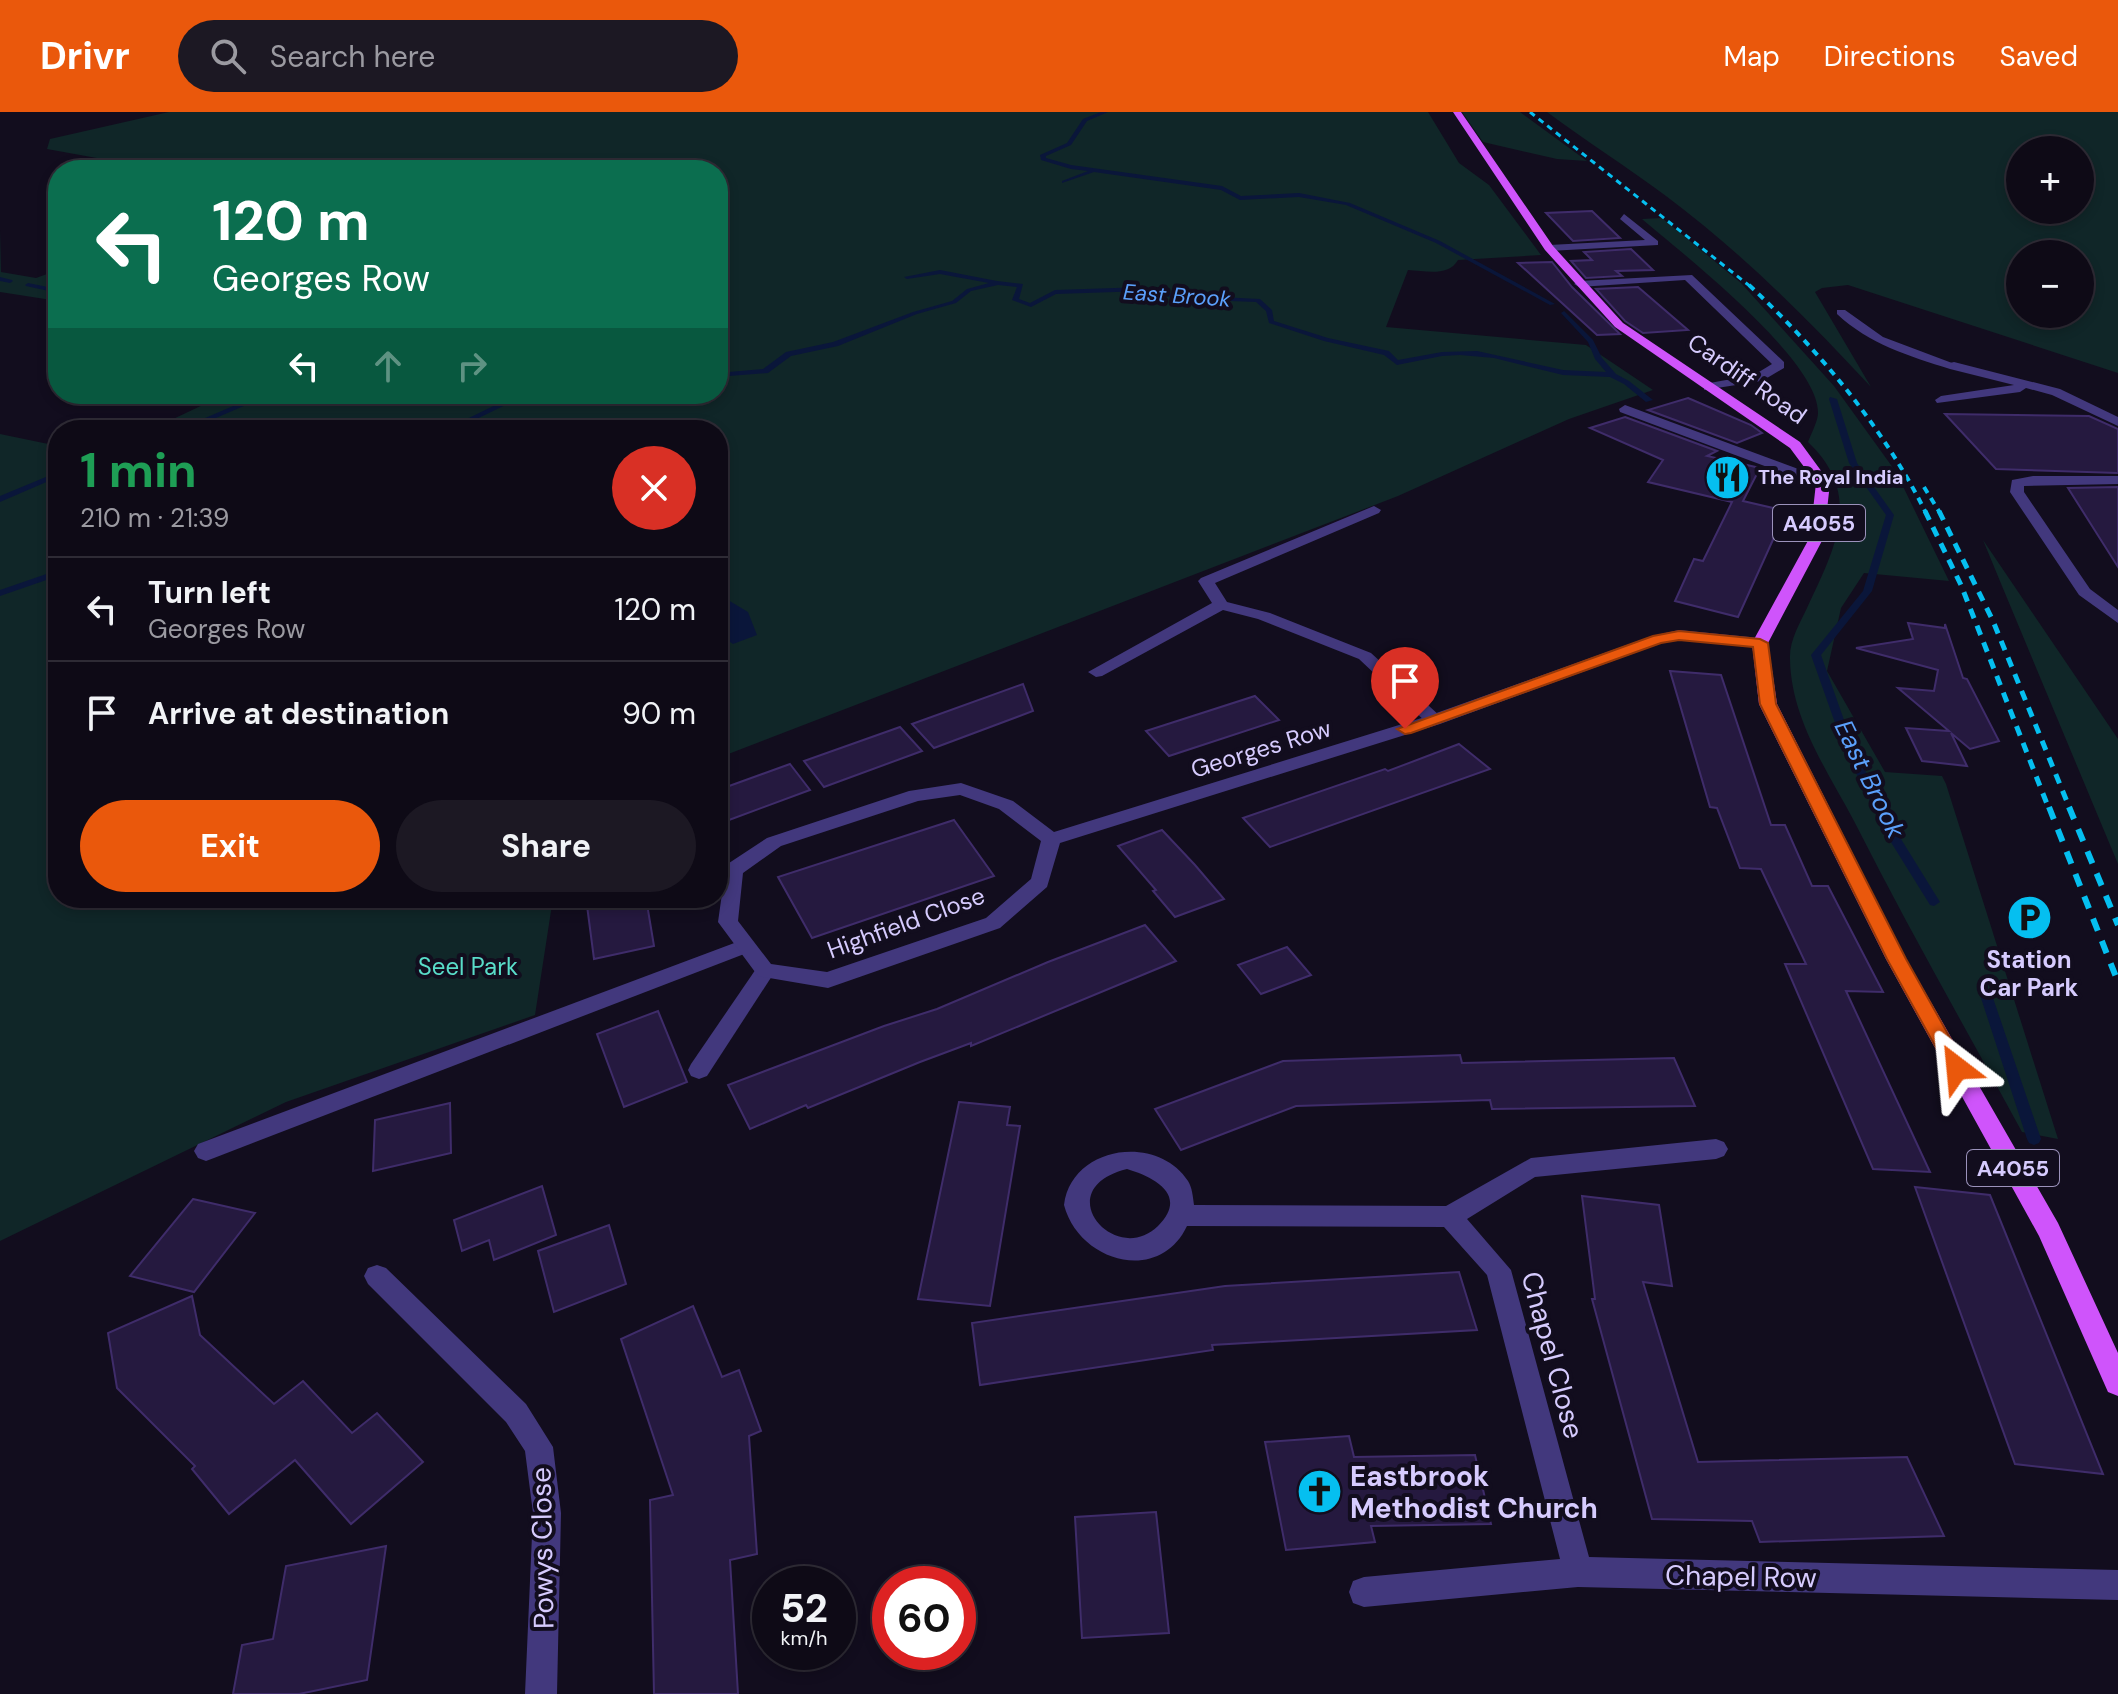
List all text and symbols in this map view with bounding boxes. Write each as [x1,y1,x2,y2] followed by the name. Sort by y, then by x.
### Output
[178,20,738,92] search box
[40,31,130,81] text: Drivr
[206,34,250,78] icon: search
[270,37,435,76] text: Search here
[1723,38,1780,75] text: Map
[1824,38,1956,75] text: Directions
[2000,38,2078,75] text: Saved
[2006,136,2094,328] map controls
[2006,136,2094,224] button: +
[212,184,370,257] text: 120 m
[80,192,184,296] icon: left
[2006,240,2094,328] button: −
[212,255,430,302] text: Georges Row
[1122,277,1233,314] water label: East Brook
[1682,326,1813,431] street label: Cardiff Road
[282,344,326,388] icon: left
[366,344,410,388] icon: ahead
[450,344,494,388] icon: right
[80,439,197,502] text: 1 min
[612,446,696,530] button: close
[1703,453,1751,501] restaurant icon: The Royal India
[1758,464,1903,490] place label: The Royal India
[80,501,229,535] text: 210 m · 21:39
[1773,505,1865,541] road number: A4055
[148,573,271,612] text: Turn left
[80,587,124,631] icon: left
[614,590,696,629] text: 120 m
[148,612,305,646] text: Georges Row
[1371,647,1439,729] pin
[1383,659,1427,703] icon: arrive
[80,691,124,735] icon: arrive
[148,694,449,733] text: Arrive at destination
[622,694,696,733] text: 90 m
[1187,712,1335,785] street label: Georges Row
[1827,714,1914,844] water label: East Brook
[80,800,380,892] button: Exit
[396,800,696,892] button: Share
[823,880,989,965] street label: Highfield Close
[2005,894,2053,942] parking icon: Station Car Park
[1980,944,2079,1003] place label: Station Car Park
[418,951,518,982] park label: Seel Park
[1915,1026,1999,1110] position arrow
[1967,1150,2059,1186] road number: A4055
[1512,1268,1593,1443] street label: Chapel Close
[1350,1458,1598,1527] place label: Eastbrook Methodist Church
[523,1467,562,1629] street label: Powys Close
[1295,1468,1343,1516] church icon: Eastbrook Methodist Church
[1665,1557,1817,1596] street label: Chapel Row
[872,1566,976,1670] speed limit sign: 60
[780,1582,828,1634] text: 52
[780,1625,828,1651] text: km/h

